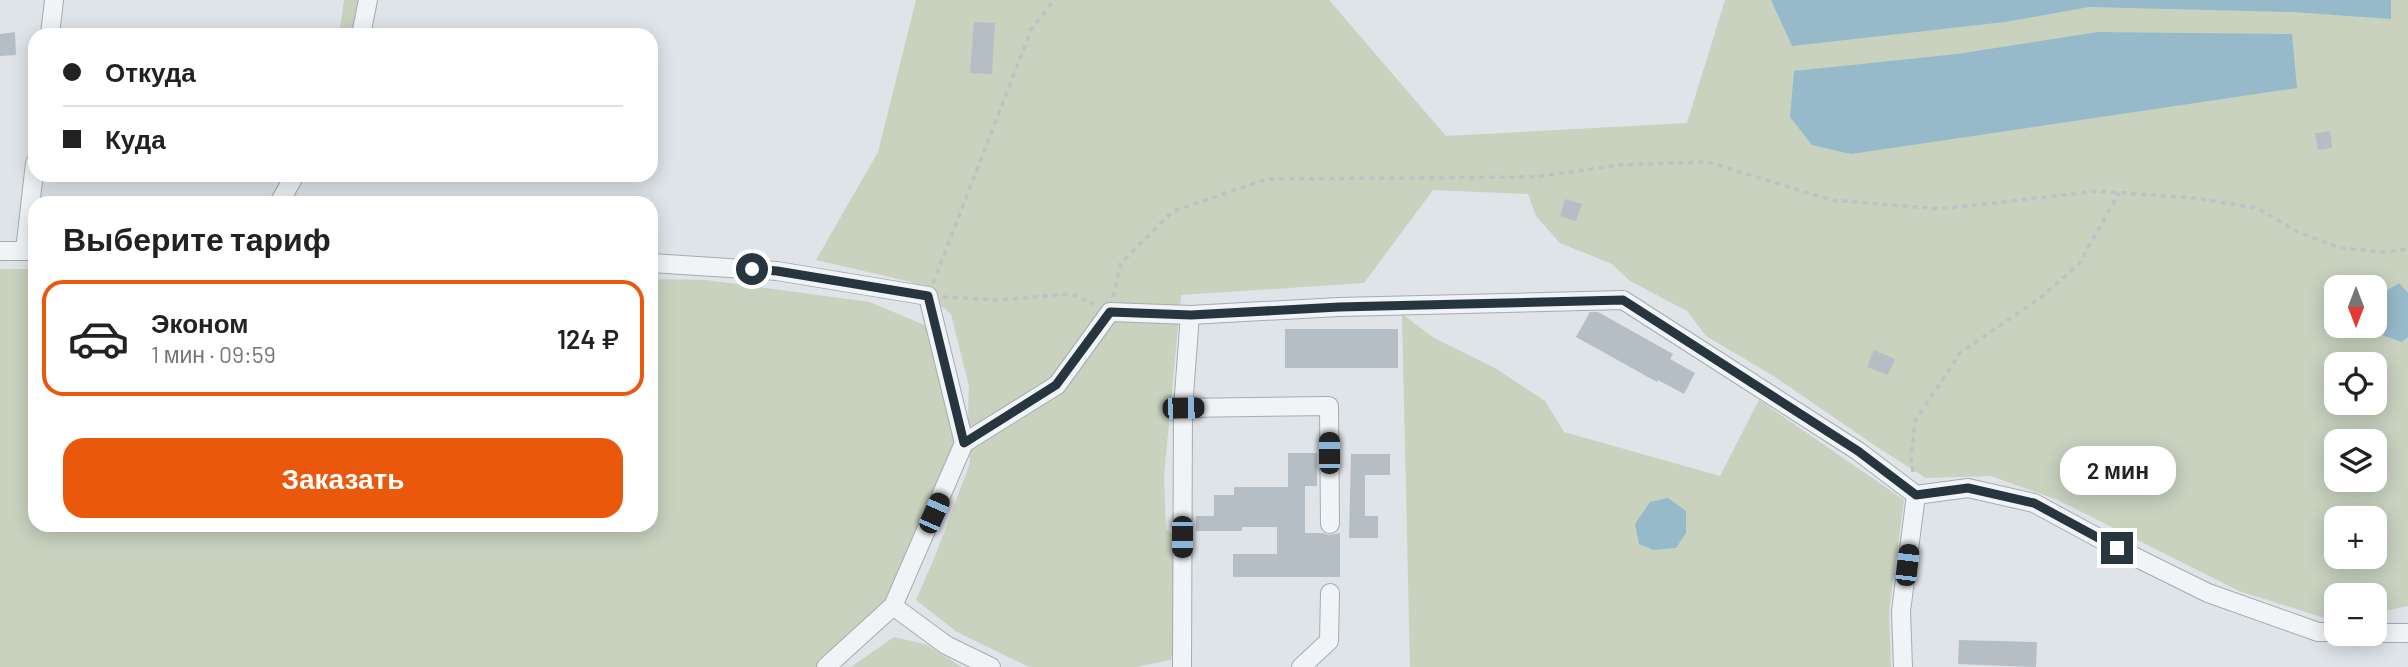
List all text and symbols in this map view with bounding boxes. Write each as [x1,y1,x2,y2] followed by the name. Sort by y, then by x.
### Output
[105,56,196,87] text: Откуда
[105,123,166,154] text: Куда
[63,219,331,257] text: Выберите тариф
[736,253,768,285] route start
[2324,275,2387,338] north arrow
[2324,275,2387,646] map controls
[67,307,130,370] icon: car
[151,307,249,338] text: Эконом
[557,323,619,354] text: 124 ₽
[151,340,276,368] text: 1 мин · 09:59
[2324,352,2387,415] button: locate
[1162,397,1205,419] car
[2324,429,2387,492] button: layers
[1319,432,1340,474] car
[63,438,623,518] button: Заказать
[2059,447,2175,496] callout: 2 мин
[2087,456,2149,484] text: 2 мин
[916,490,953,536] car
[2324,506,2387,569] button: +
[1172,516,1193,558] car
[2101,532,2133,564] route end
[1895,543,1920,587] car
[2324,583,2387,646] button: −

